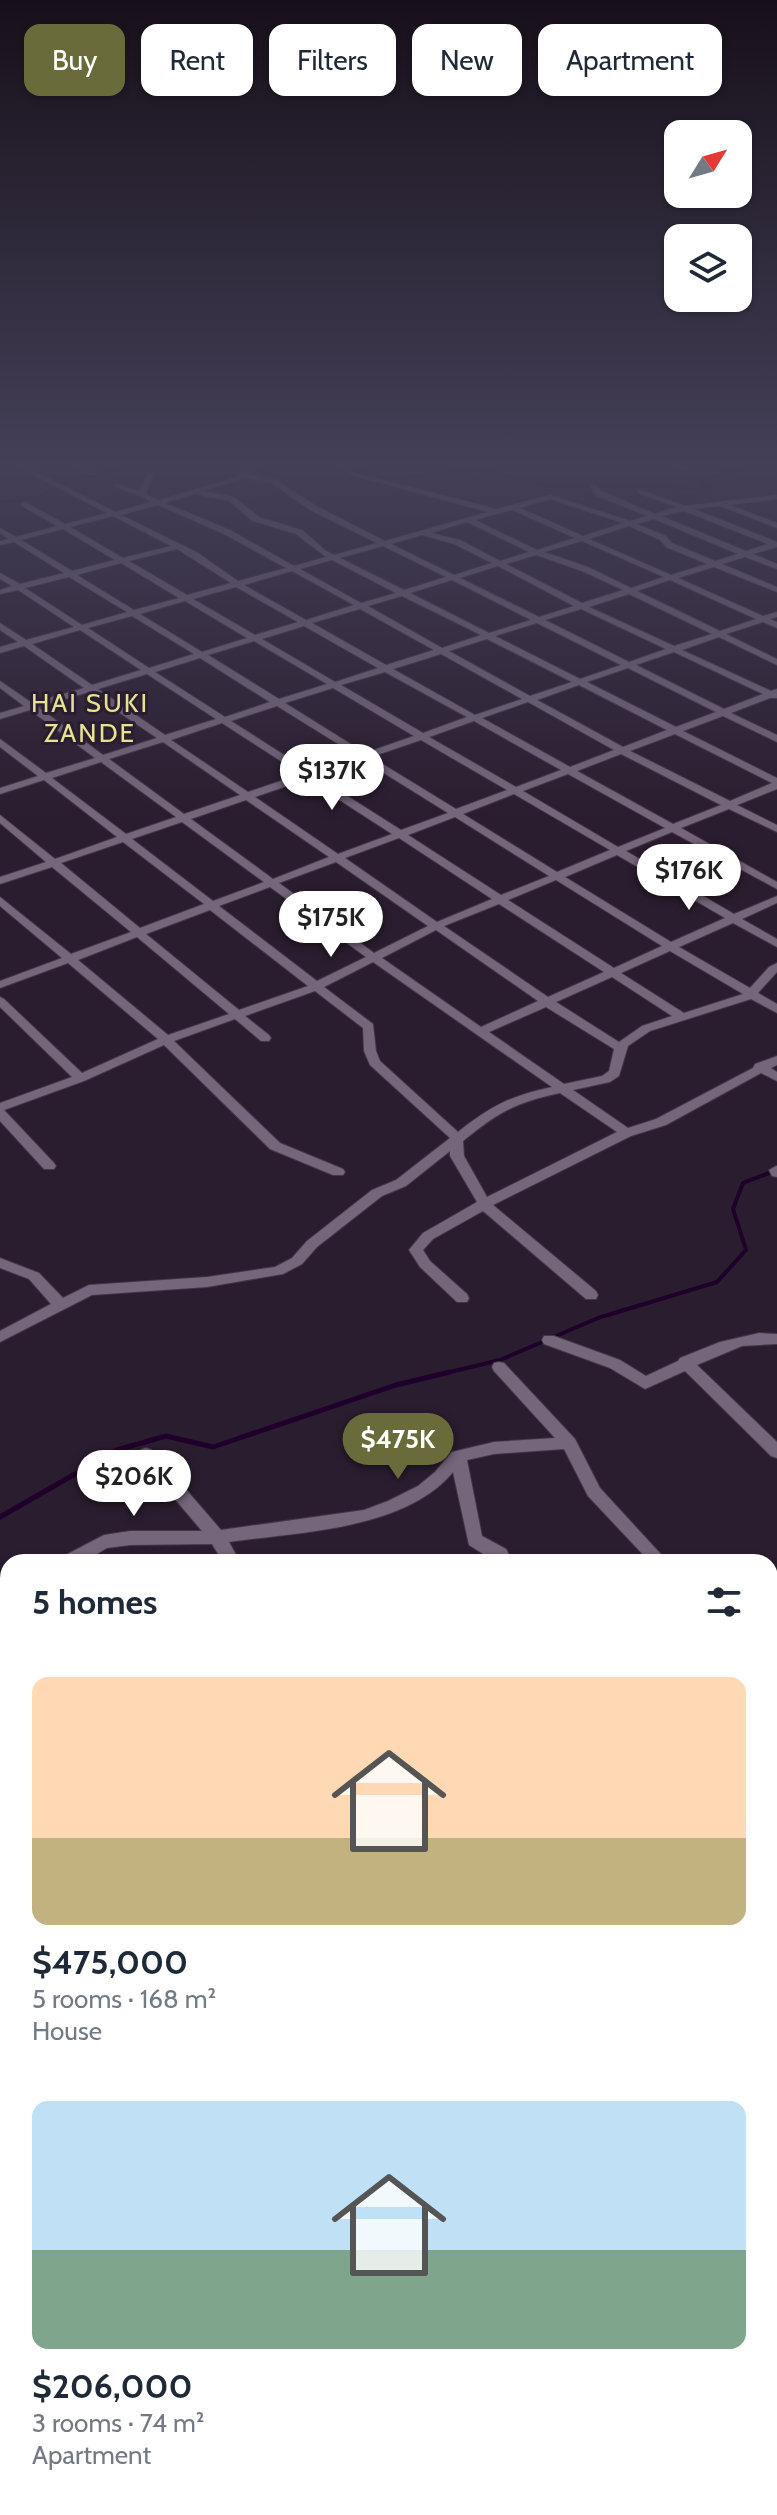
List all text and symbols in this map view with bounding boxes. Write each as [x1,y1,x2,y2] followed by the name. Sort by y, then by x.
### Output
[24,24,125,96] chip: Buy
[141,24,253,96] chip: Rent
[269,24,396,96] chip: Filters
[412,24,522,96] chip: New
[538,24,722,96] chip: Apartment
[664,120,752,208] north arrow
[664,120,752,312] map controls
[664,224,752,312] button: layers
[31,687,149,749] district label: HAI SUKI ZANDE
[276,744,388,812] pin: $137K
[298,754,366,786] text: $137K
[633,844,745,912] pin: $176K
[655,854,723,886] text: $176K
[275,891,387,959] pin: $175K
[297,901,365,933] text: $175K
[342,1413,454,1481] pin: $475K
[361,1423,435,1455] text: $475K
[78,1450,190,1518] pin: $206K
[95,1460,173,1492] text: $206K
[702,1580,746,1624] icon: filters
[32,1581,157,1623] text: 5 homes
[317,1729,461,1873] icon: home
[32,1941,188,1983] text: $475,000
[32,1983,216,2015] text: 5 rooms · 168 m²
[32,2015,102,2047] text: House
[317,2153,461,2297] icon: home
[32,2365,192,2407] text: $206,000
[32,2407,204,2439] text: 3 rooms · 74 m²
[32,2439,151,2471] text: Apartment

